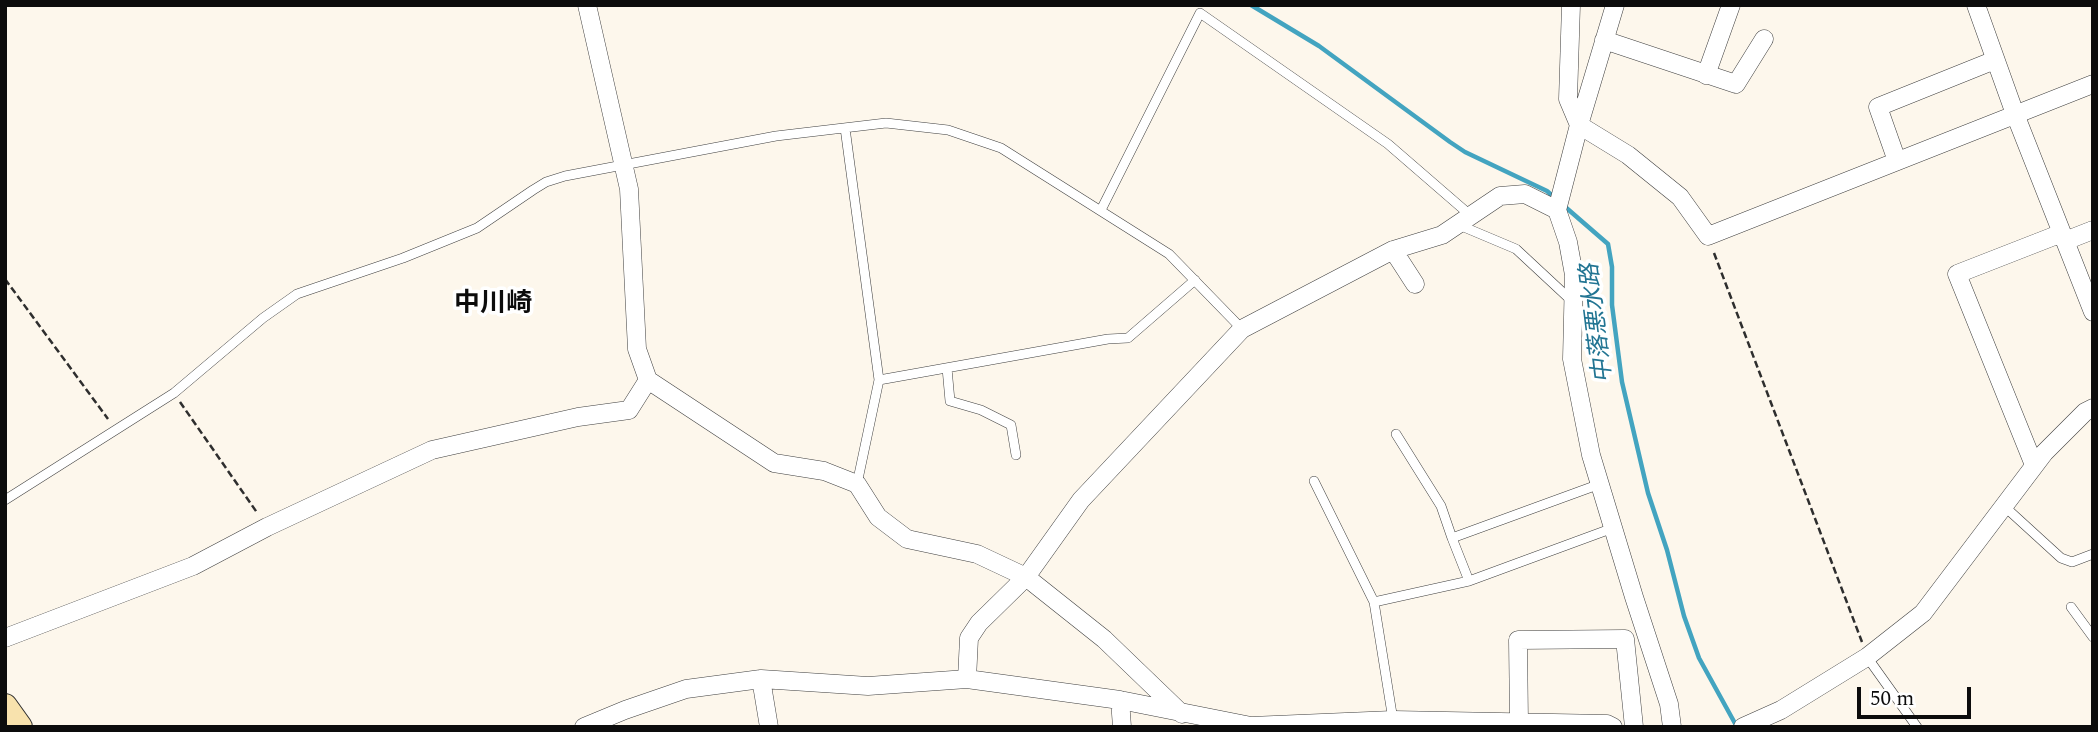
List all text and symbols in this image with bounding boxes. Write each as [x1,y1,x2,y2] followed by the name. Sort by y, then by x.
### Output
[1577,262,1621,384] water label: 中落悪水路
[454,290,532,322] district label: 中川崎
[1860,672,1974,716] scale bar
[1870,683,1914,715] text: 50 m

